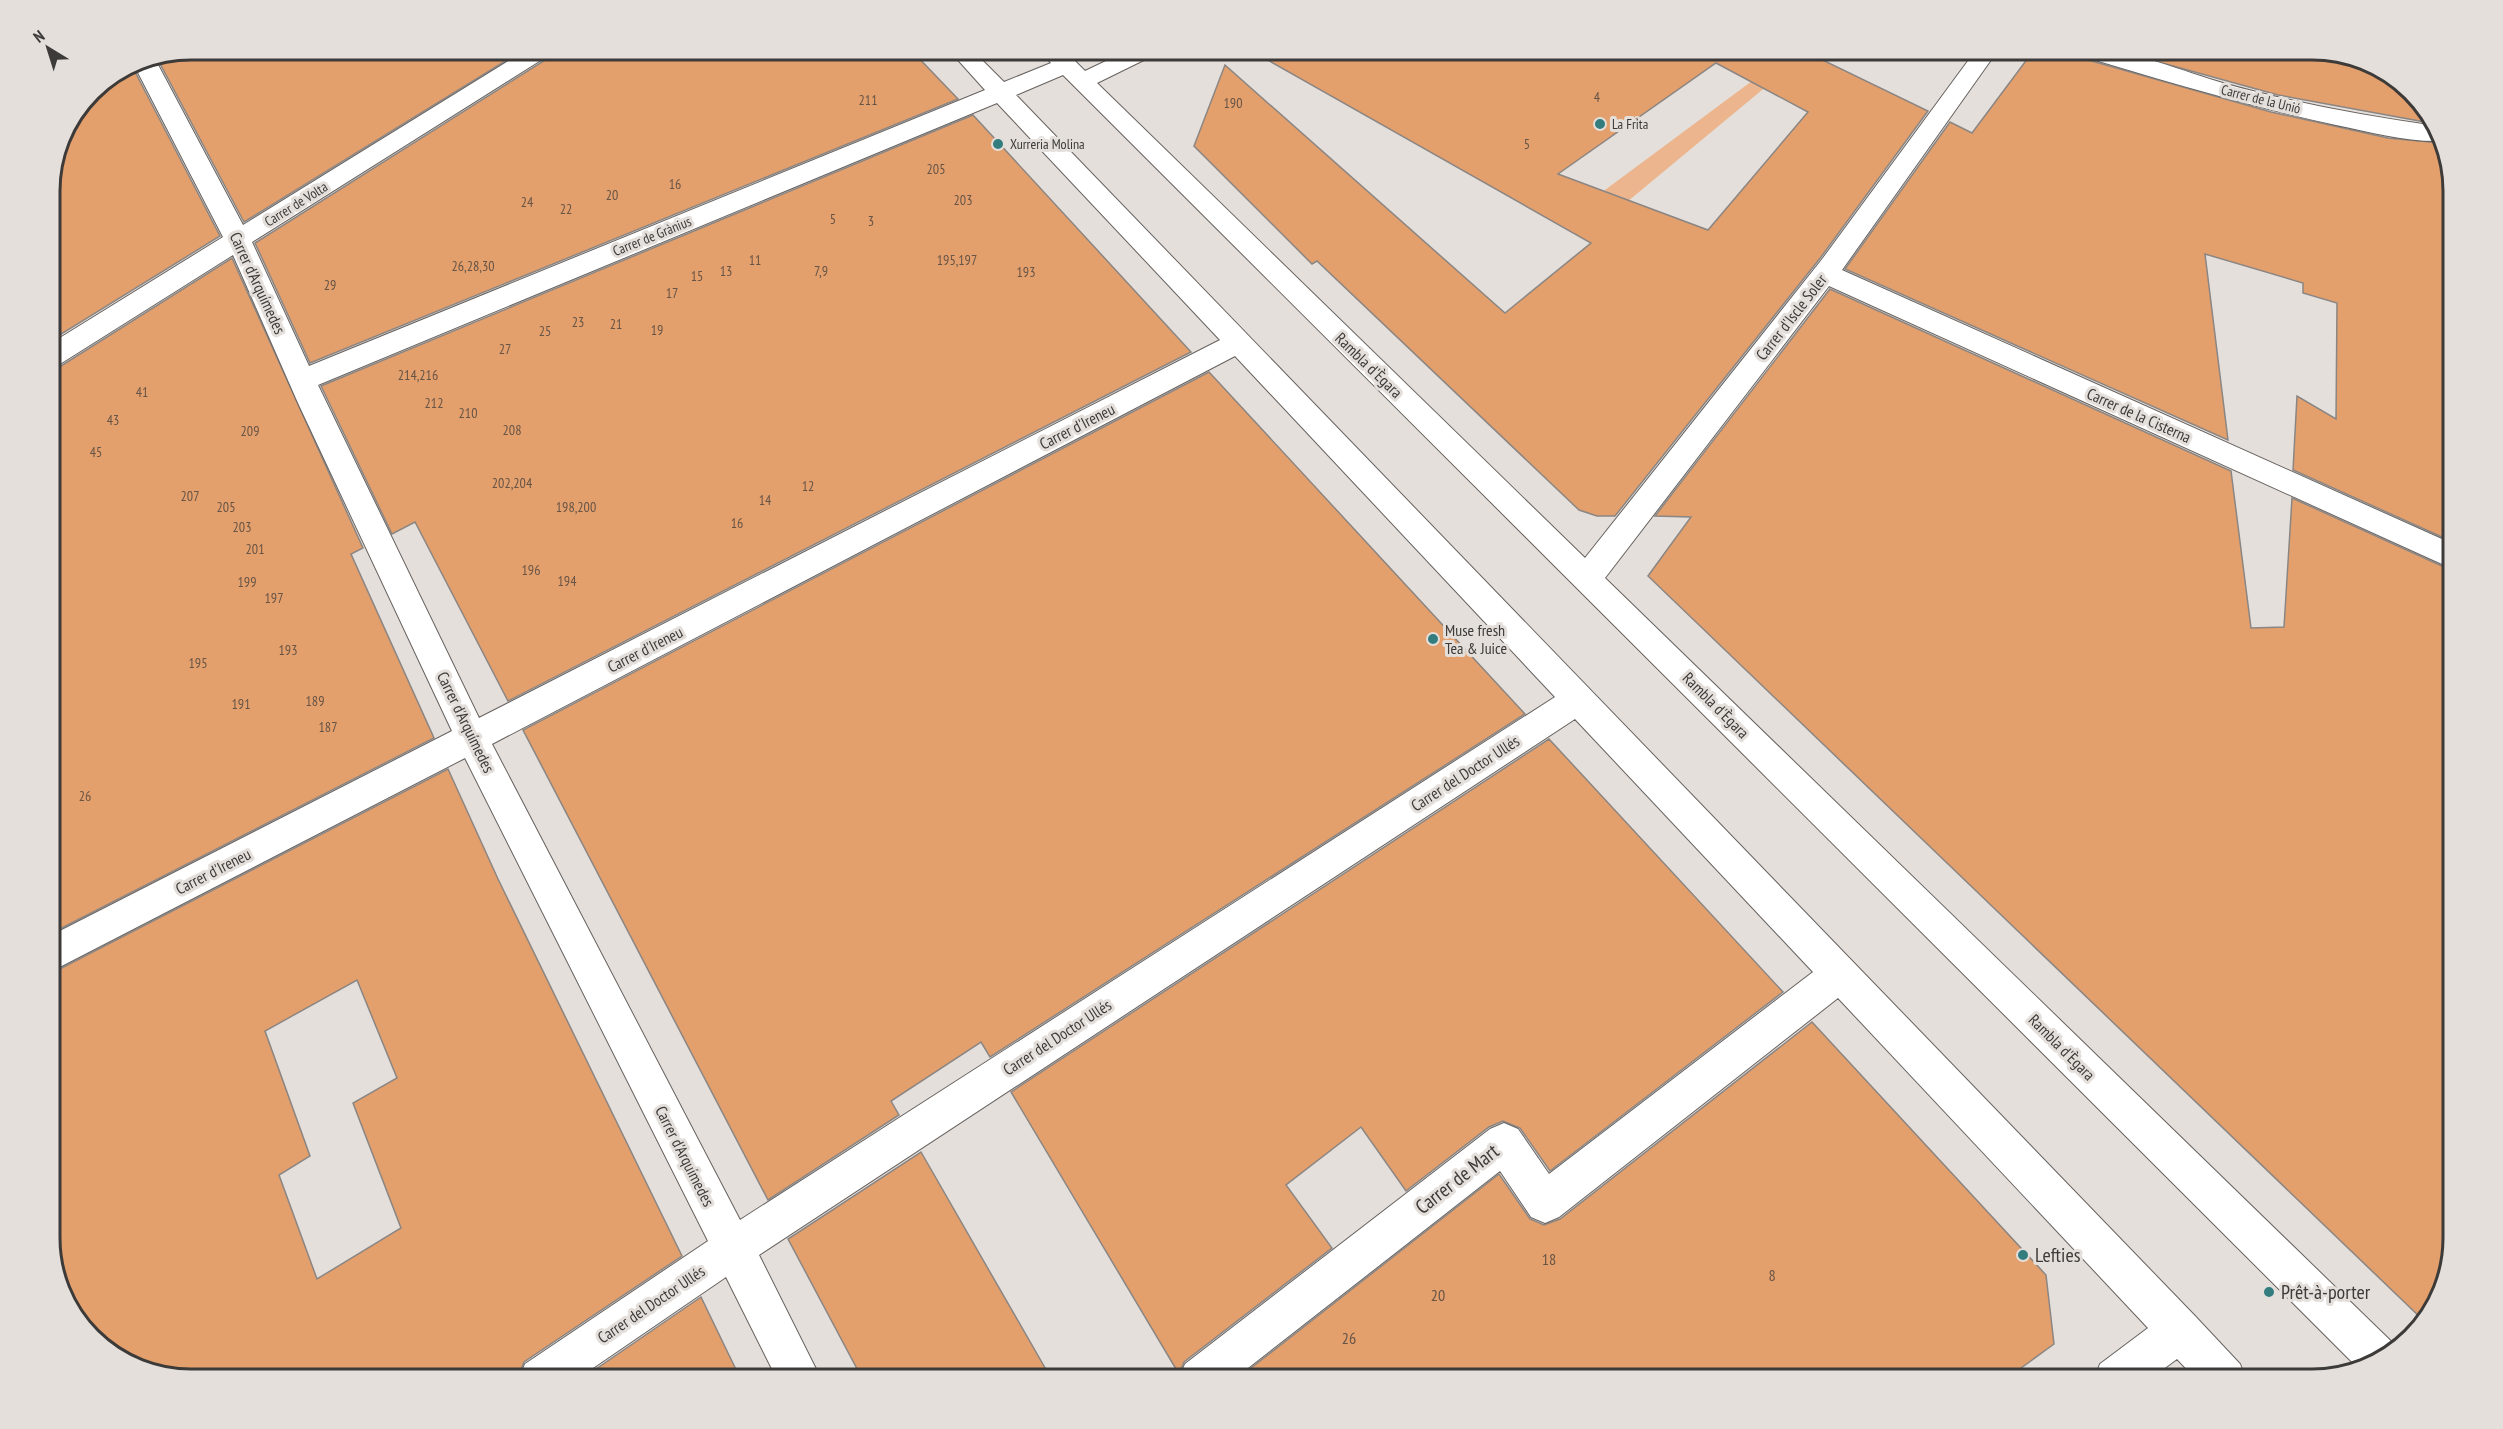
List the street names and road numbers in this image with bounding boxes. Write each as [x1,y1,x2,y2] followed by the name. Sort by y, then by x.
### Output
[2219,80,2303,118] street label: Carrer de la Unió
[261,178,331,230] street label: Carrer de Volta
[610,212,694,260] street label: Carrer de Grànius
[226,229,290,337] street label: Carrer d'Arquímedes
[1751,270,1831,364] street label: Carrer d'Iscle Soler
[1331,328,1407,402] street label: Rambla d'Ègara
[2084,383,2194,447] street label: Carrer de la Cisterna
[1036,398,1118,453] street label: Carrer d'Ireneu
[604,621,686,676] street label: Carrer d'Ireneu
[433,668,499,776] street label: Carrer d'Arquímedes
[1679,668,1753,742] street label: Rambla d'Ègara
[1407,731,1523,815] street label: Carrer del Doctor Ullés
[172,843,254,898] street label: Carrer d'Ireneu
[999,995,1115,1079] street label: Carrer del Doctor Ullés
[2025,1010,2099,1084] street label: Rambla d'Ègara
[651,1102,719,1210] street label: Carrer d'Arquímedes
[1410,1138,1504,1220] street label: Carrer de Mart
[594,1261,708,1347] street label: Carrer del Doctor Ullés

